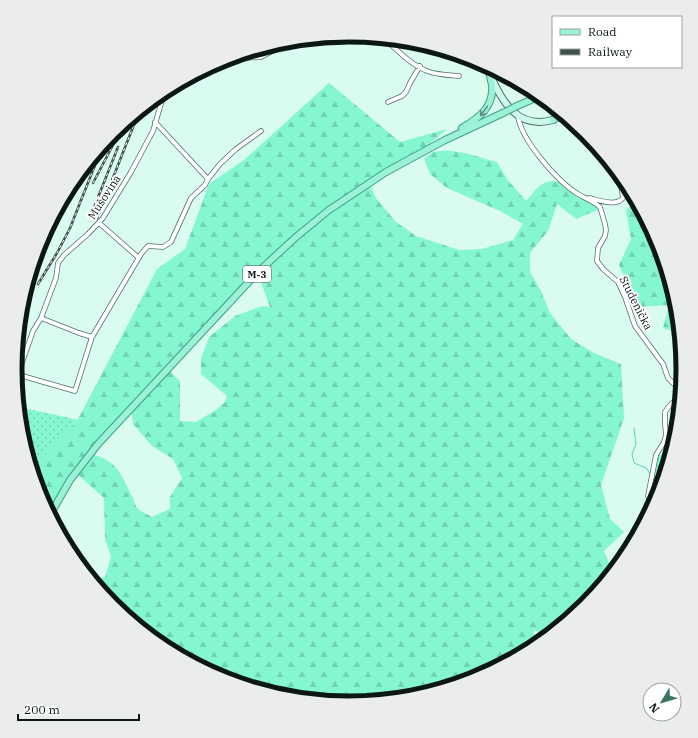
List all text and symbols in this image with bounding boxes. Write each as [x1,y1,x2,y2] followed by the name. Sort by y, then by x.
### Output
[552,16,682,68] legend
[588,24,617,39] text: Road
[588,44,633,59] text: Railway
[480,105,488,116] one-way arrow
[84,172,124,222] street label: Mušovina
[243,266,271,282] road number: M-3
[617,274,655,332] street label: Studenička
[642,682,682,722] north arrow
[18,696,139,722] scale bar
[646,700,662,716] text: N
[24,702,60,717] text: 200 m

